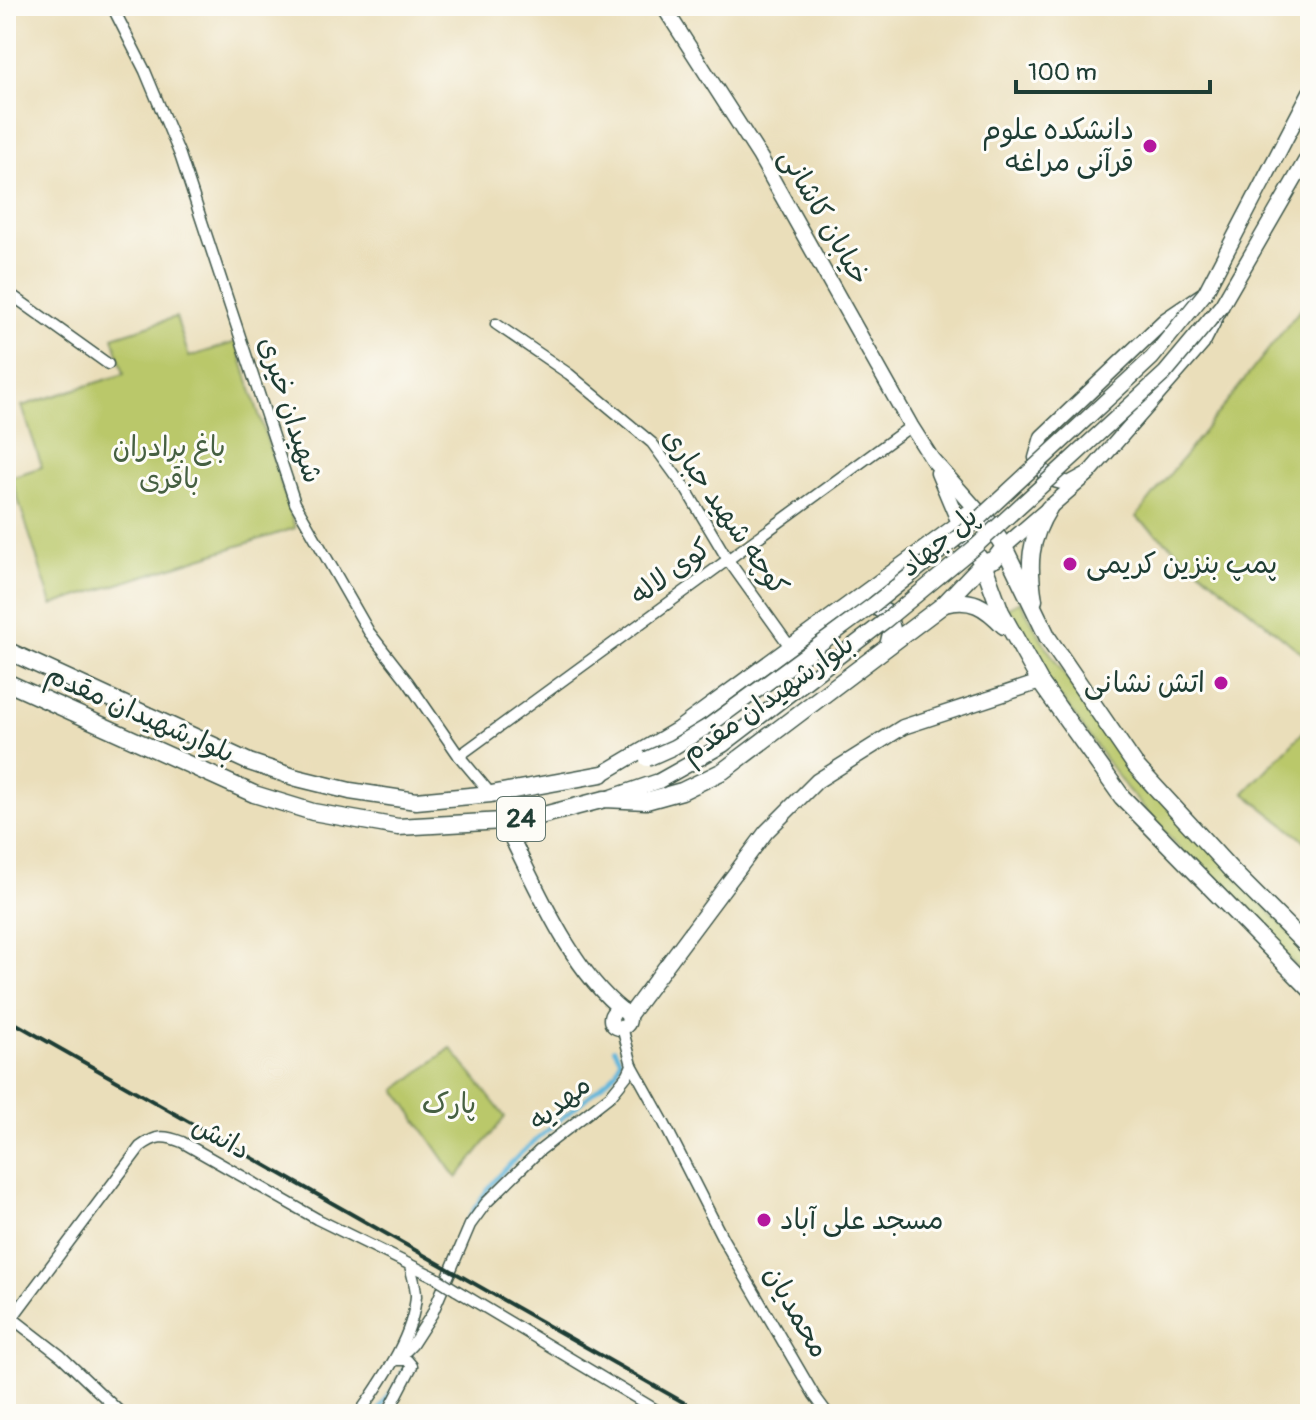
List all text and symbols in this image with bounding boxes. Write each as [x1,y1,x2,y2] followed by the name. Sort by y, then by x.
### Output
[1016,44,1210,94] scale bar
[1028,58,1097,87] text: 100 m
[982,113,1134,180] place label: دانشکده علوم قرآنی مراغه
[1141,137,1159,155] marker: دانشکده علوم قرآنی مراغه
[771,142,877,292] street label: خیابان کاشانی
[250,332,330,488] street label: شهیدان خیری
[654,421,796,603] street label: کوچه شهید جباری
[112,430,226,497] park label: باغ برادران باقری
[893,499,985,585] street label: پل جهاد
[624,531,718,613] street label: کوی لاله
[1086,547,1277,582] place label: پمپ بنزین کریمی
[1061,555,1079,573] marker: پمپ بنزین کریمی
[675,627,863,774] street label: بلوارشهیدان مقدم
[39,657,240,774] street label: بلوارشهیدان مقدم
[1084,666,1205,701] place label: اتش نشانی
[1212,674,1230,692] marker: اتش نشانی
[497,797,545,841] road number: 24
[522,1067,598,1139] street label: مهدیه
[422,1087,476,1122] park label: پارک
[186,1108,256,1168] street label: دانش
[780,1203,944,1238] place label: مسجد علی آباد
[755,1211,773,1229] marker: مسجد علی آباد
[756,1259,836,1365] street label: محمدیان

